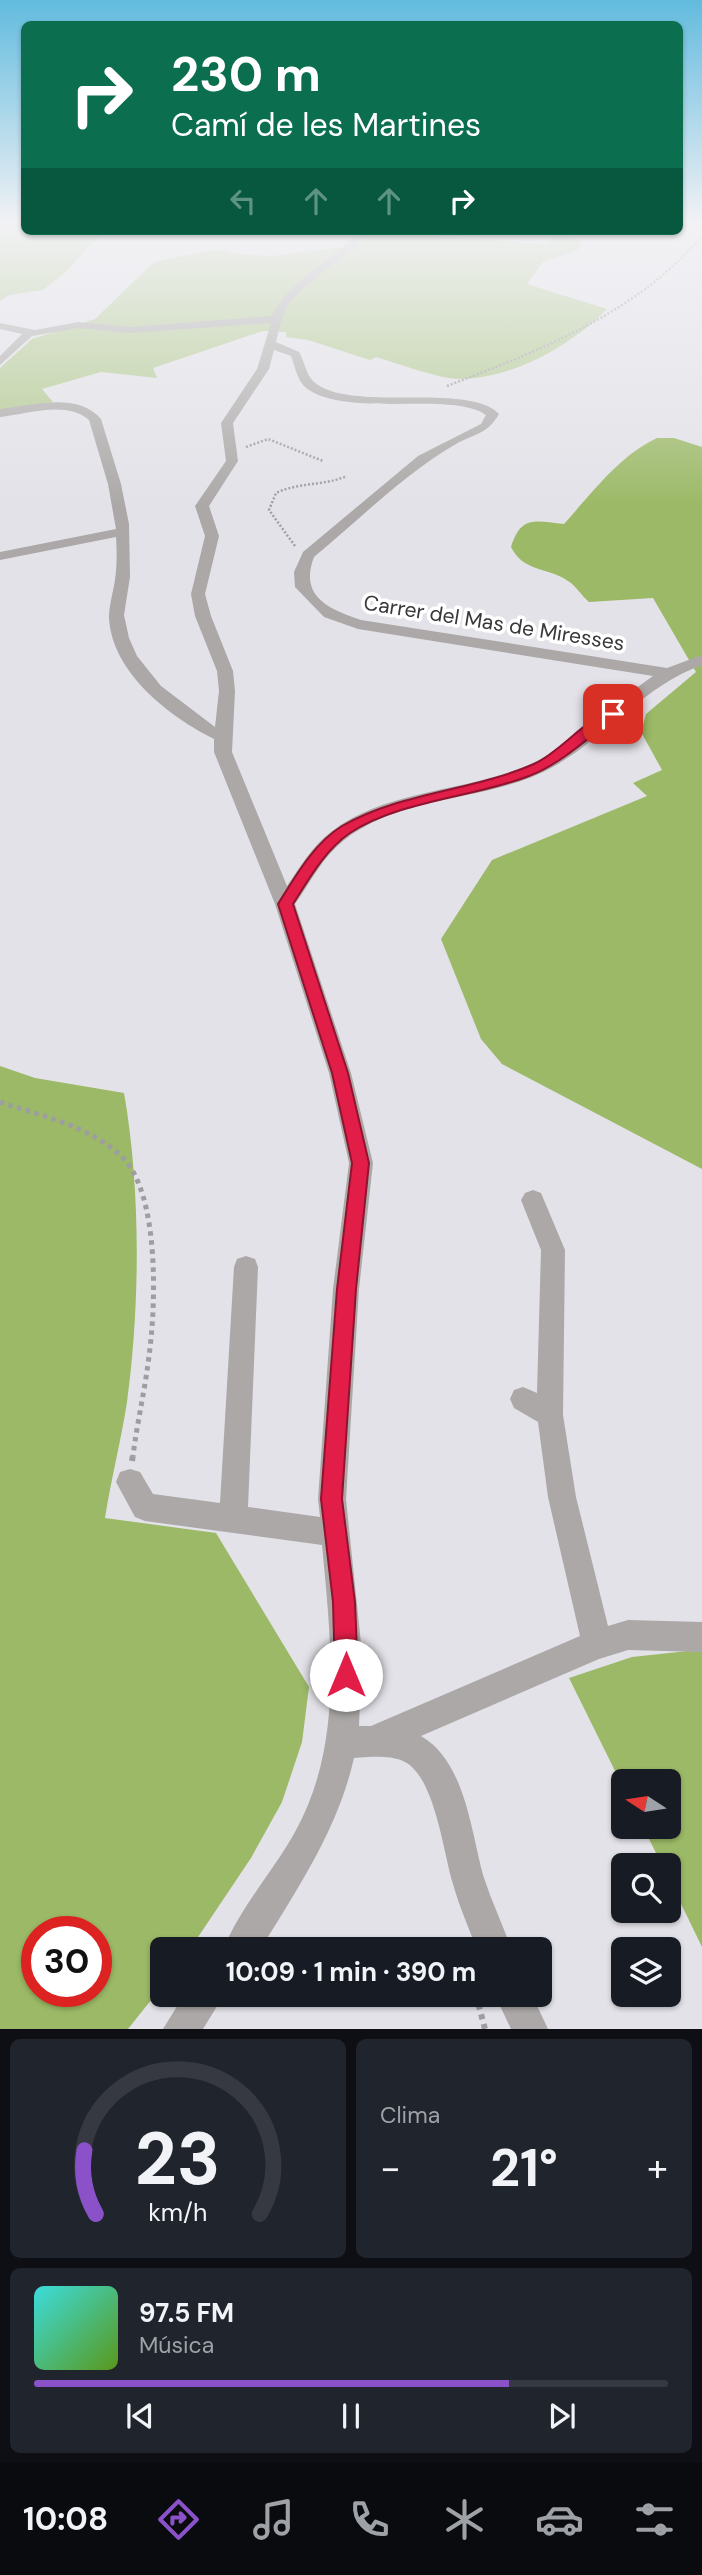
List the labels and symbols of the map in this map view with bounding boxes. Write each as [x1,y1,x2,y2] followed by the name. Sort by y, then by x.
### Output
[362,589,626,657] street label: Carrer del Mas de Miresses
[583,684,643,744] pin
[309,1638,383,1712] position arrow
[611,1769,681,1839] north arrow
[21,1916,112,2007] speed limit sign: 30

